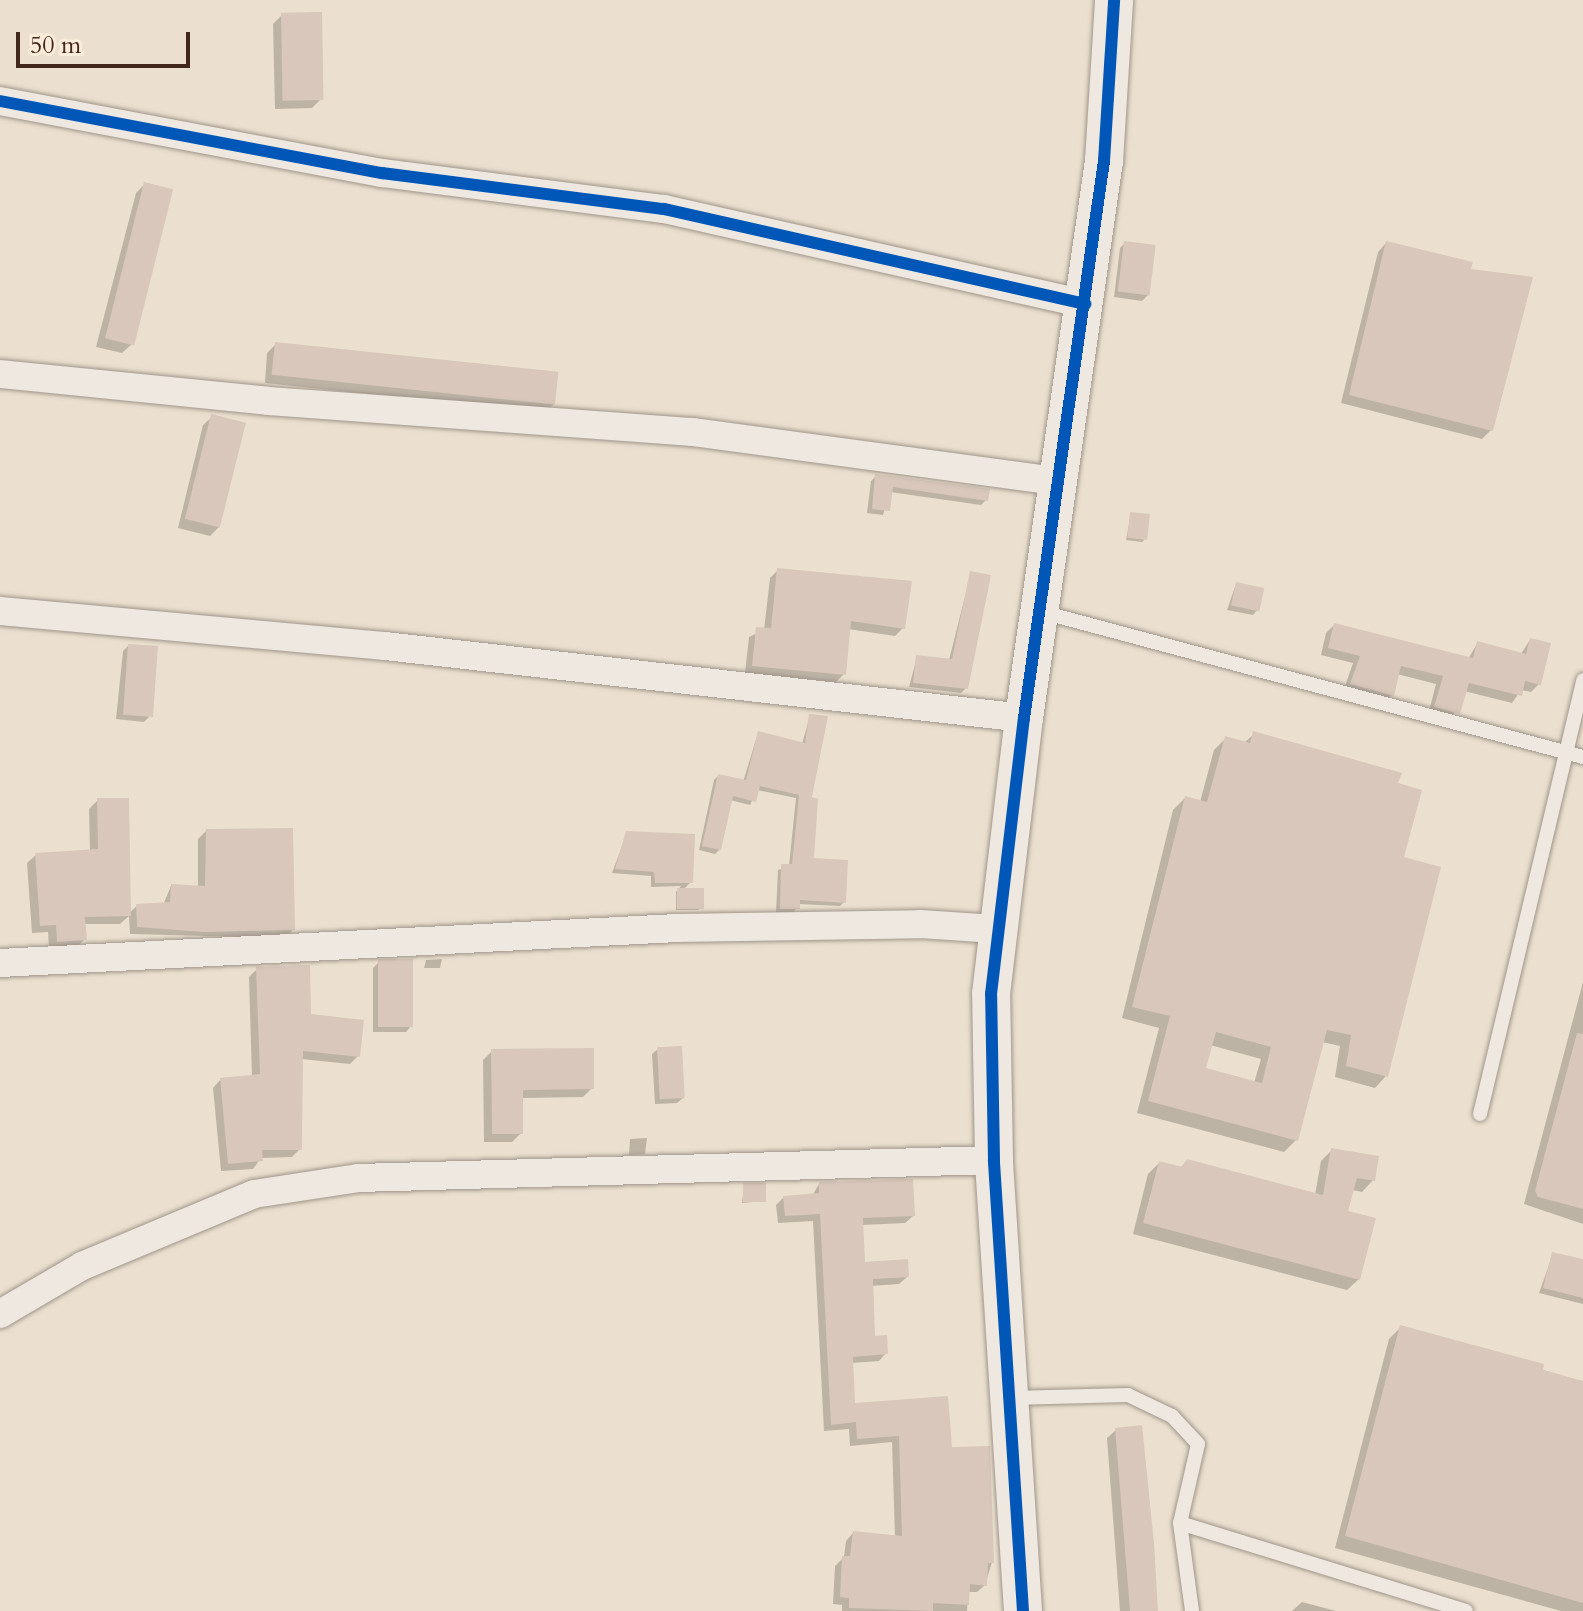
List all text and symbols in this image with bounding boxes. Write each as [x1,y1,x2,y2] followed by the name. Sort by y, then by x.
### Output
[20,16,194,66] scale bar
[30,29,81,62] text: 50 m

